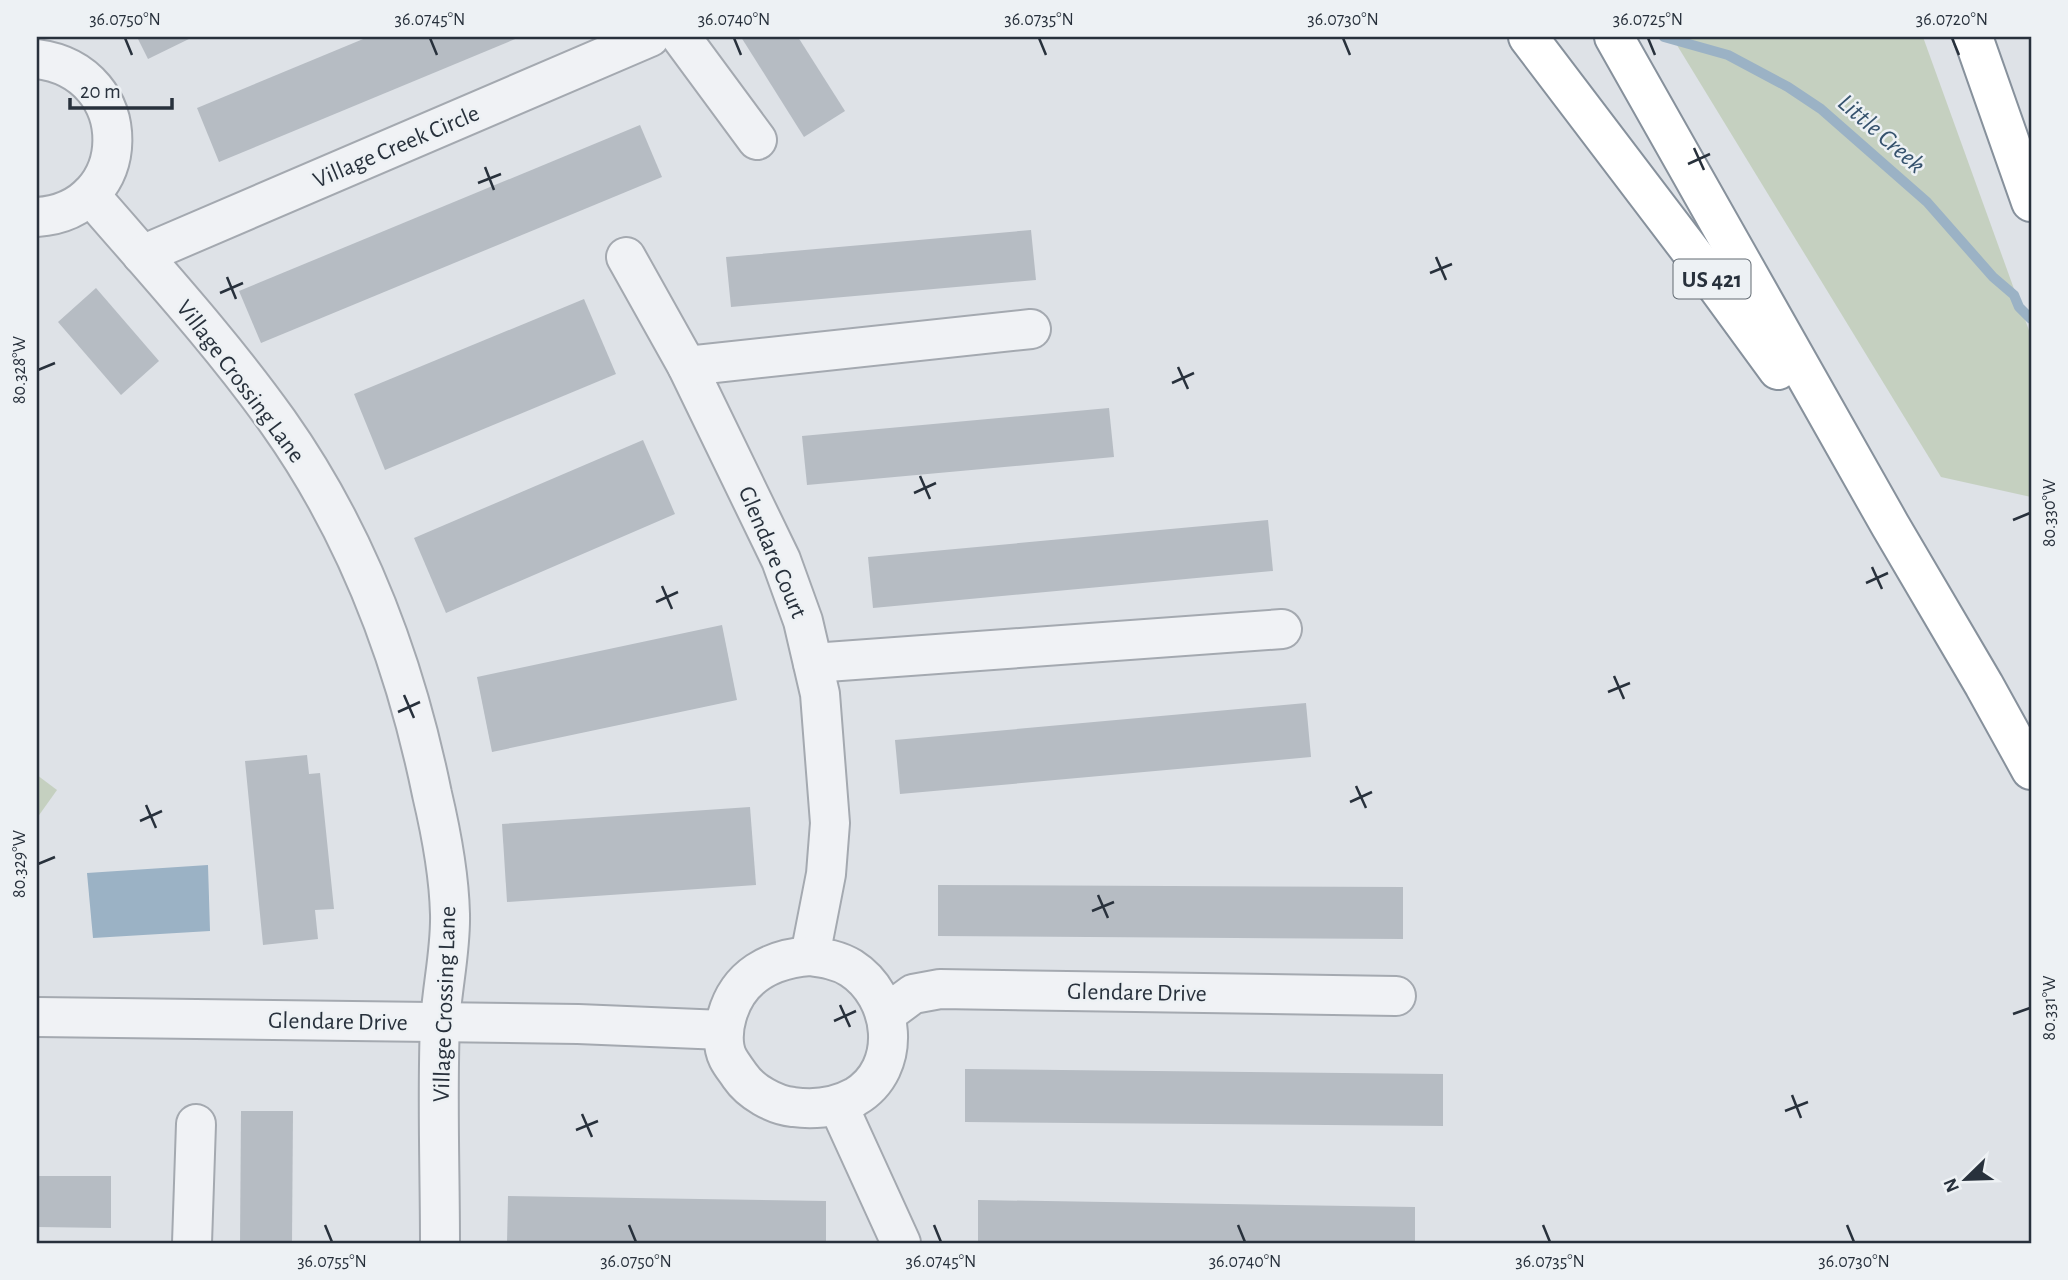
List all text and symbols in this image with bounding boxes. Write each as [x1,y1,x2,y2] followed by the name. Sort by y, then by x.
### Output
[89,11,161,29] text: 36.0750°N
[395,11,465,29] text: 36.0745°N
[698,11,770,29] text: 36.0740°N
[1004,11,1074,29] text: 36.0735°N
[1307,11,1379,29] text: 36.0730°N
[1613,11,1683,29] text: 36.0725°N
[1916,11,1988,29] text: 36.0720°N
[70,66,172,110] scale bar
[80,81,121,102] text: 20 m
[1833,89,1930,178] water label: Little Creek
[310,101,483,193] street label: Village Creek Circle
[1674,260,1750,298] road number: US 421
[172,296,309,467] street label: Village Crossing Lane
[11,336,29,404] text: 80.328°W
[2041,479,2059,547] text: 80.330°W
[734,483,811,622] street label: Glendare Court
[11,830,29,898] text: 80.329°W
[430,905,460,1103] street label: Village Crossing Lane
[2041,976,2059,1040] text: 80.331°W
[1067,980,1207,1006] street label: Glendare Drive
[268,1009,408,1035] street label: Glendare Drive
[1932,1144,2002,1214] north arrow
[1940,1175,1963,1195] text: N
[297,1253,367,1271] text: 36.0755°N
[600,1253,672,1271] text: 36.0750°N
[906,1253,976,1271] text: 36.0745°N
[1209,1253,1281,1271] text: 36.0740°N
[1515,1253,1585,1271] text: 36.0735°N
[1818,1253,1890,1271] text: 36.0730°N

